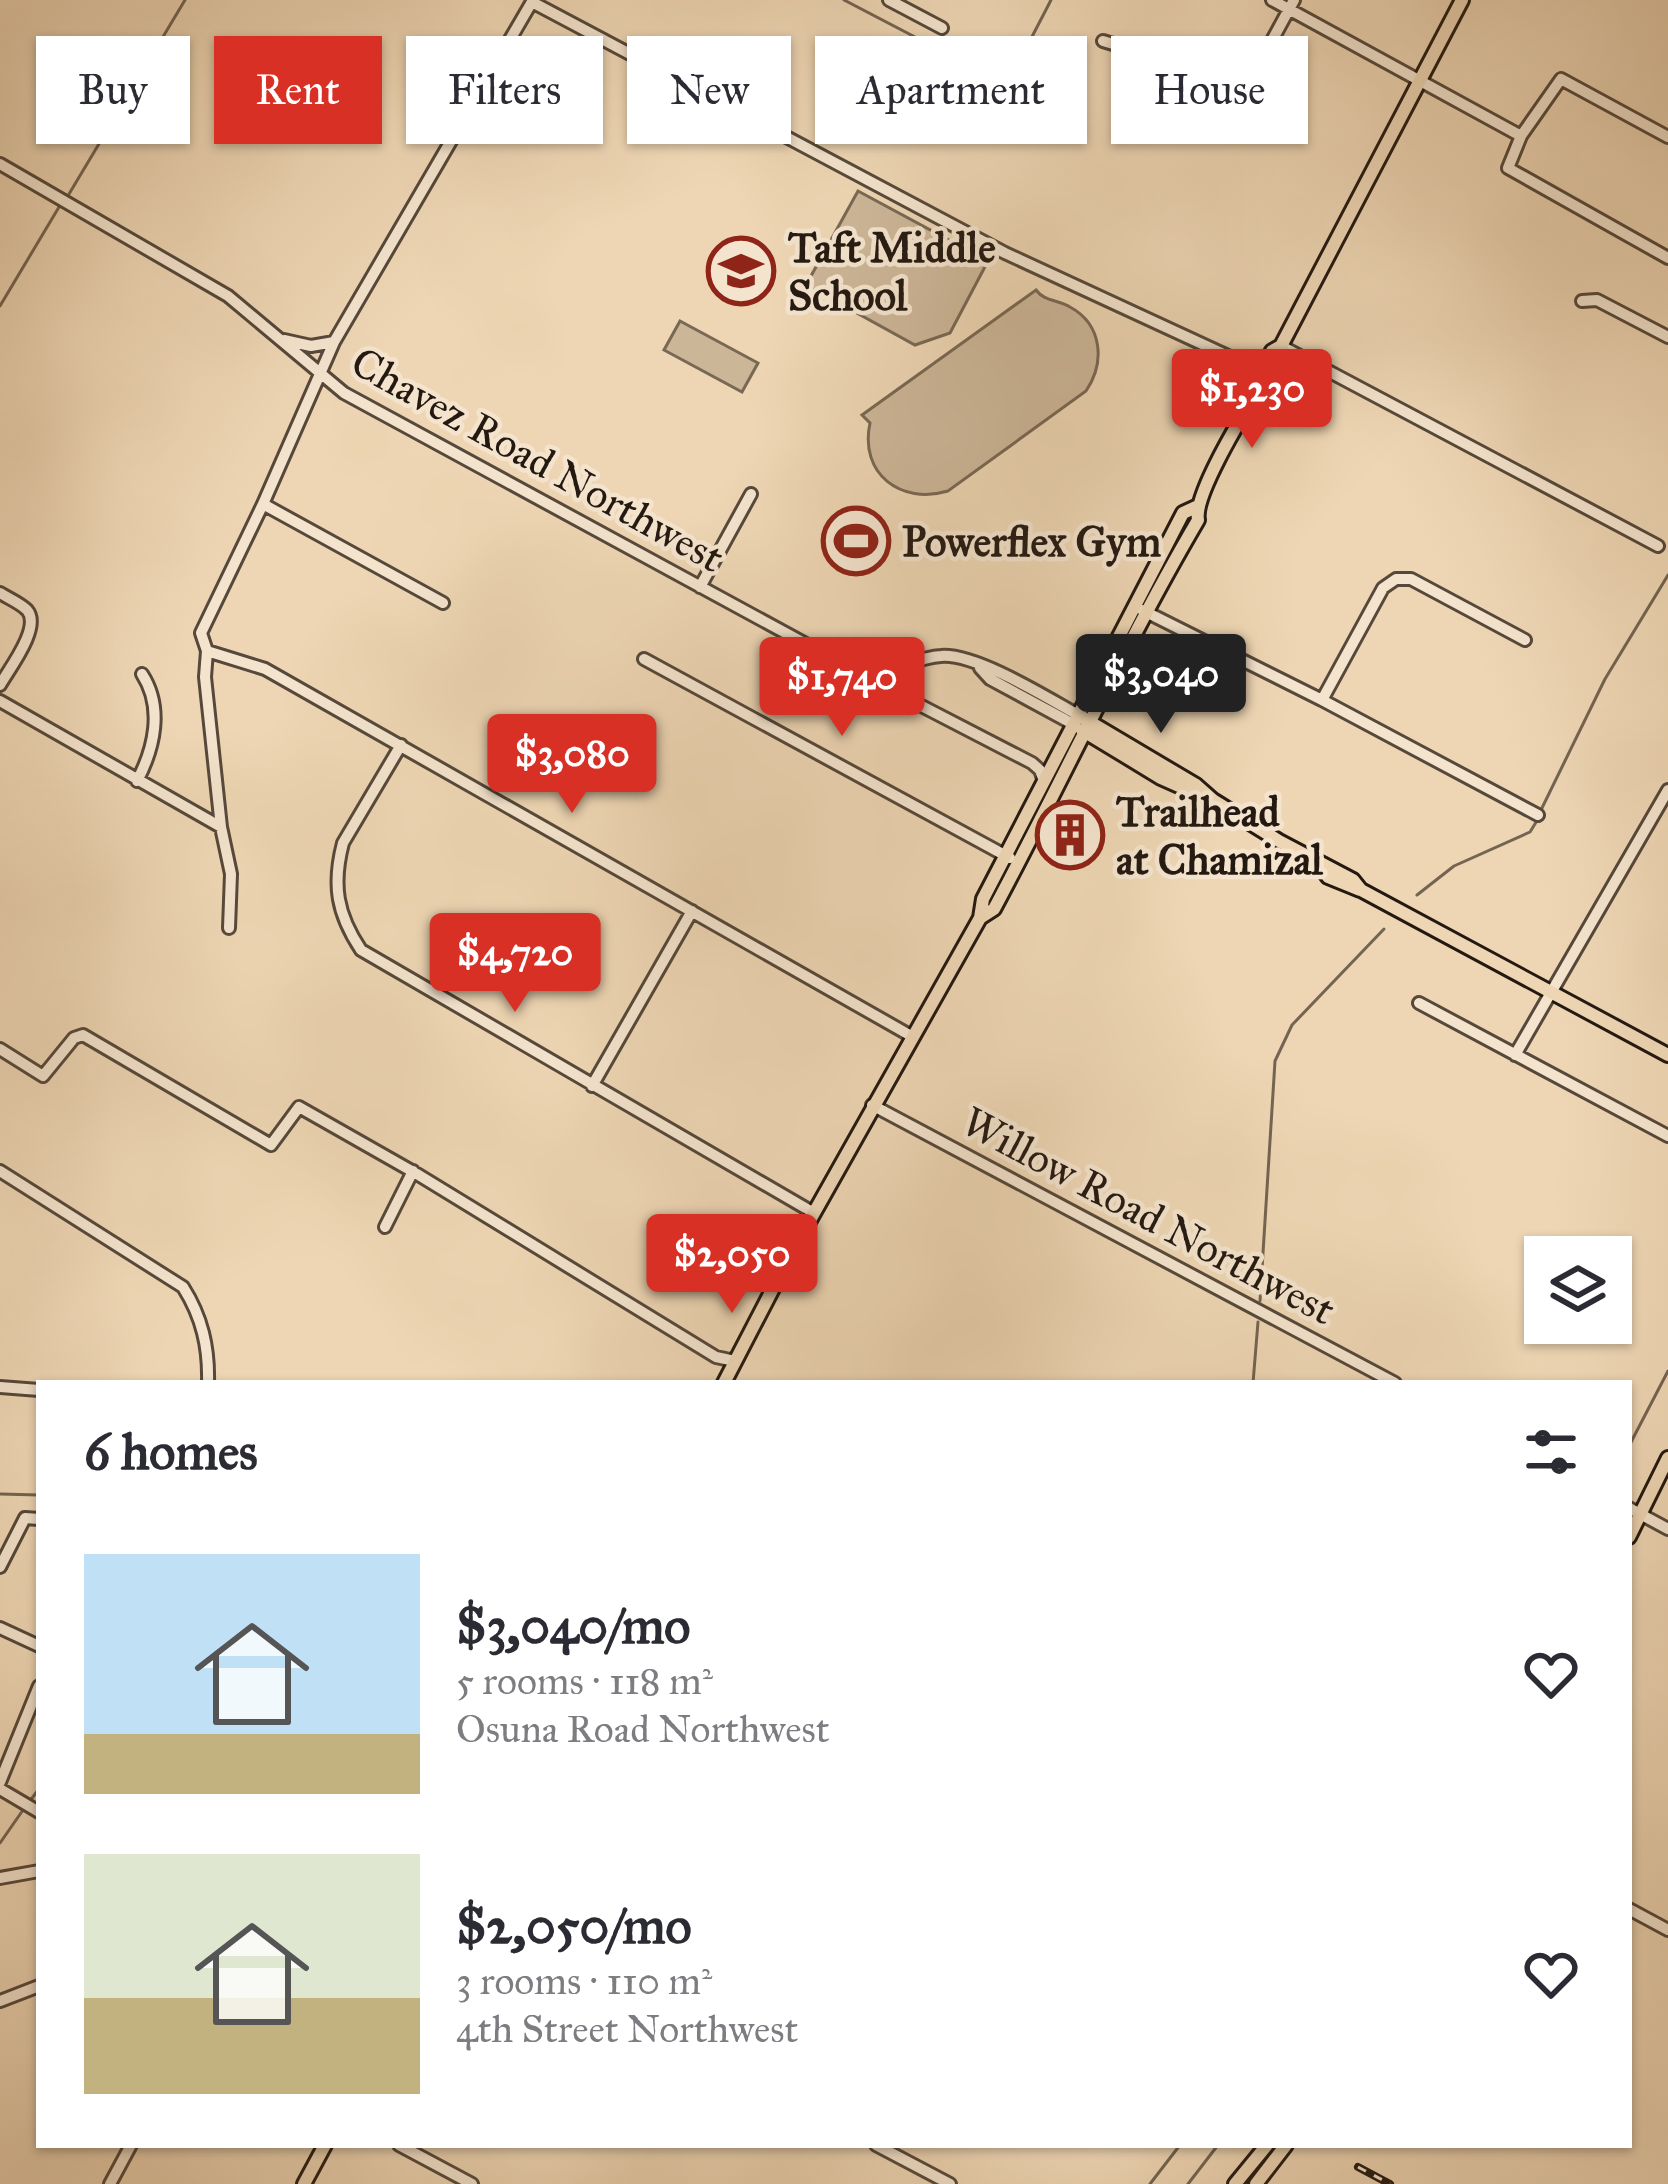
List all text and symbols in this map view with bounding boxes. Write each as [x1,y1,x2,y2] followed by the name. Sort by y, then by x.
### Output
[36,36,190,144] chip: Buy
[214,36,382,144] chip: Rent
[406,36,603,144] chip: Filters
[627,36,791,144] chip: New
[815,36,1087,144] chip: Apartment
[1111,36,1308,144] chip: House
[788,222,996,322] place label: Taft Middle School
[706,236,776,306] school or university icon: Taft Middle School
[342,336,733,584] street label: Chavez Road Northwest
[1154,349,1350,451] pin: $1,230
[1199,364,1305,412] text: $1,230
[821,506,891,576] sports icon: Powerflex Gym
[902,516,1162,568] place label: Powerflex Gym
[1063,634,1259,736] pin: $3,040
[744,637,940,739] pin: $1,740
[1103,649,1219,697] text: $3,040
[787,652,897,700] text: $1,740
[474,714,670,816] pin: $3,080
[514,729,630,777] text: $3,080
[1116,786,1323,886] place label: Trailhead at Chamizal
[1035,800,1105,870] building icon: Trailhead at Chamizal
[417,913,613,1015] pin: $4,720
[457,928,573,976] text: $4,720
[953,1096,1344,1336] street label: Willow Road Northwest
[634,1214,830,1316] pin: $2,050
[673,1229,791,1277] text: $2,050
[1524,1236,1632,1344] map controls
[1524,1236,1632,1344] button: layers
[1518,1419,1584,1485] icon: filters
[84,1421,258,1483] text: 6 homes
[456,1595,690,1657] text: $3,040/mo
[180,1602,324,1746] icon: home
[1518,1641,1584,1707] icon: heart
[456,1657,713,1705] text: 5 rooms · 118 m²
[456,1705,830,1753] text: Osuna Road Northwest
[456,1895,692,1957] text: $2,050/mo
[180,1902,324,2046] icon: home
[1518,1941,1584,2007] icon: heart
[456,1957,712,2005] text: 3 rooms · 110 m²
[456,2005,798,2053] text: 4th Street Northwest

